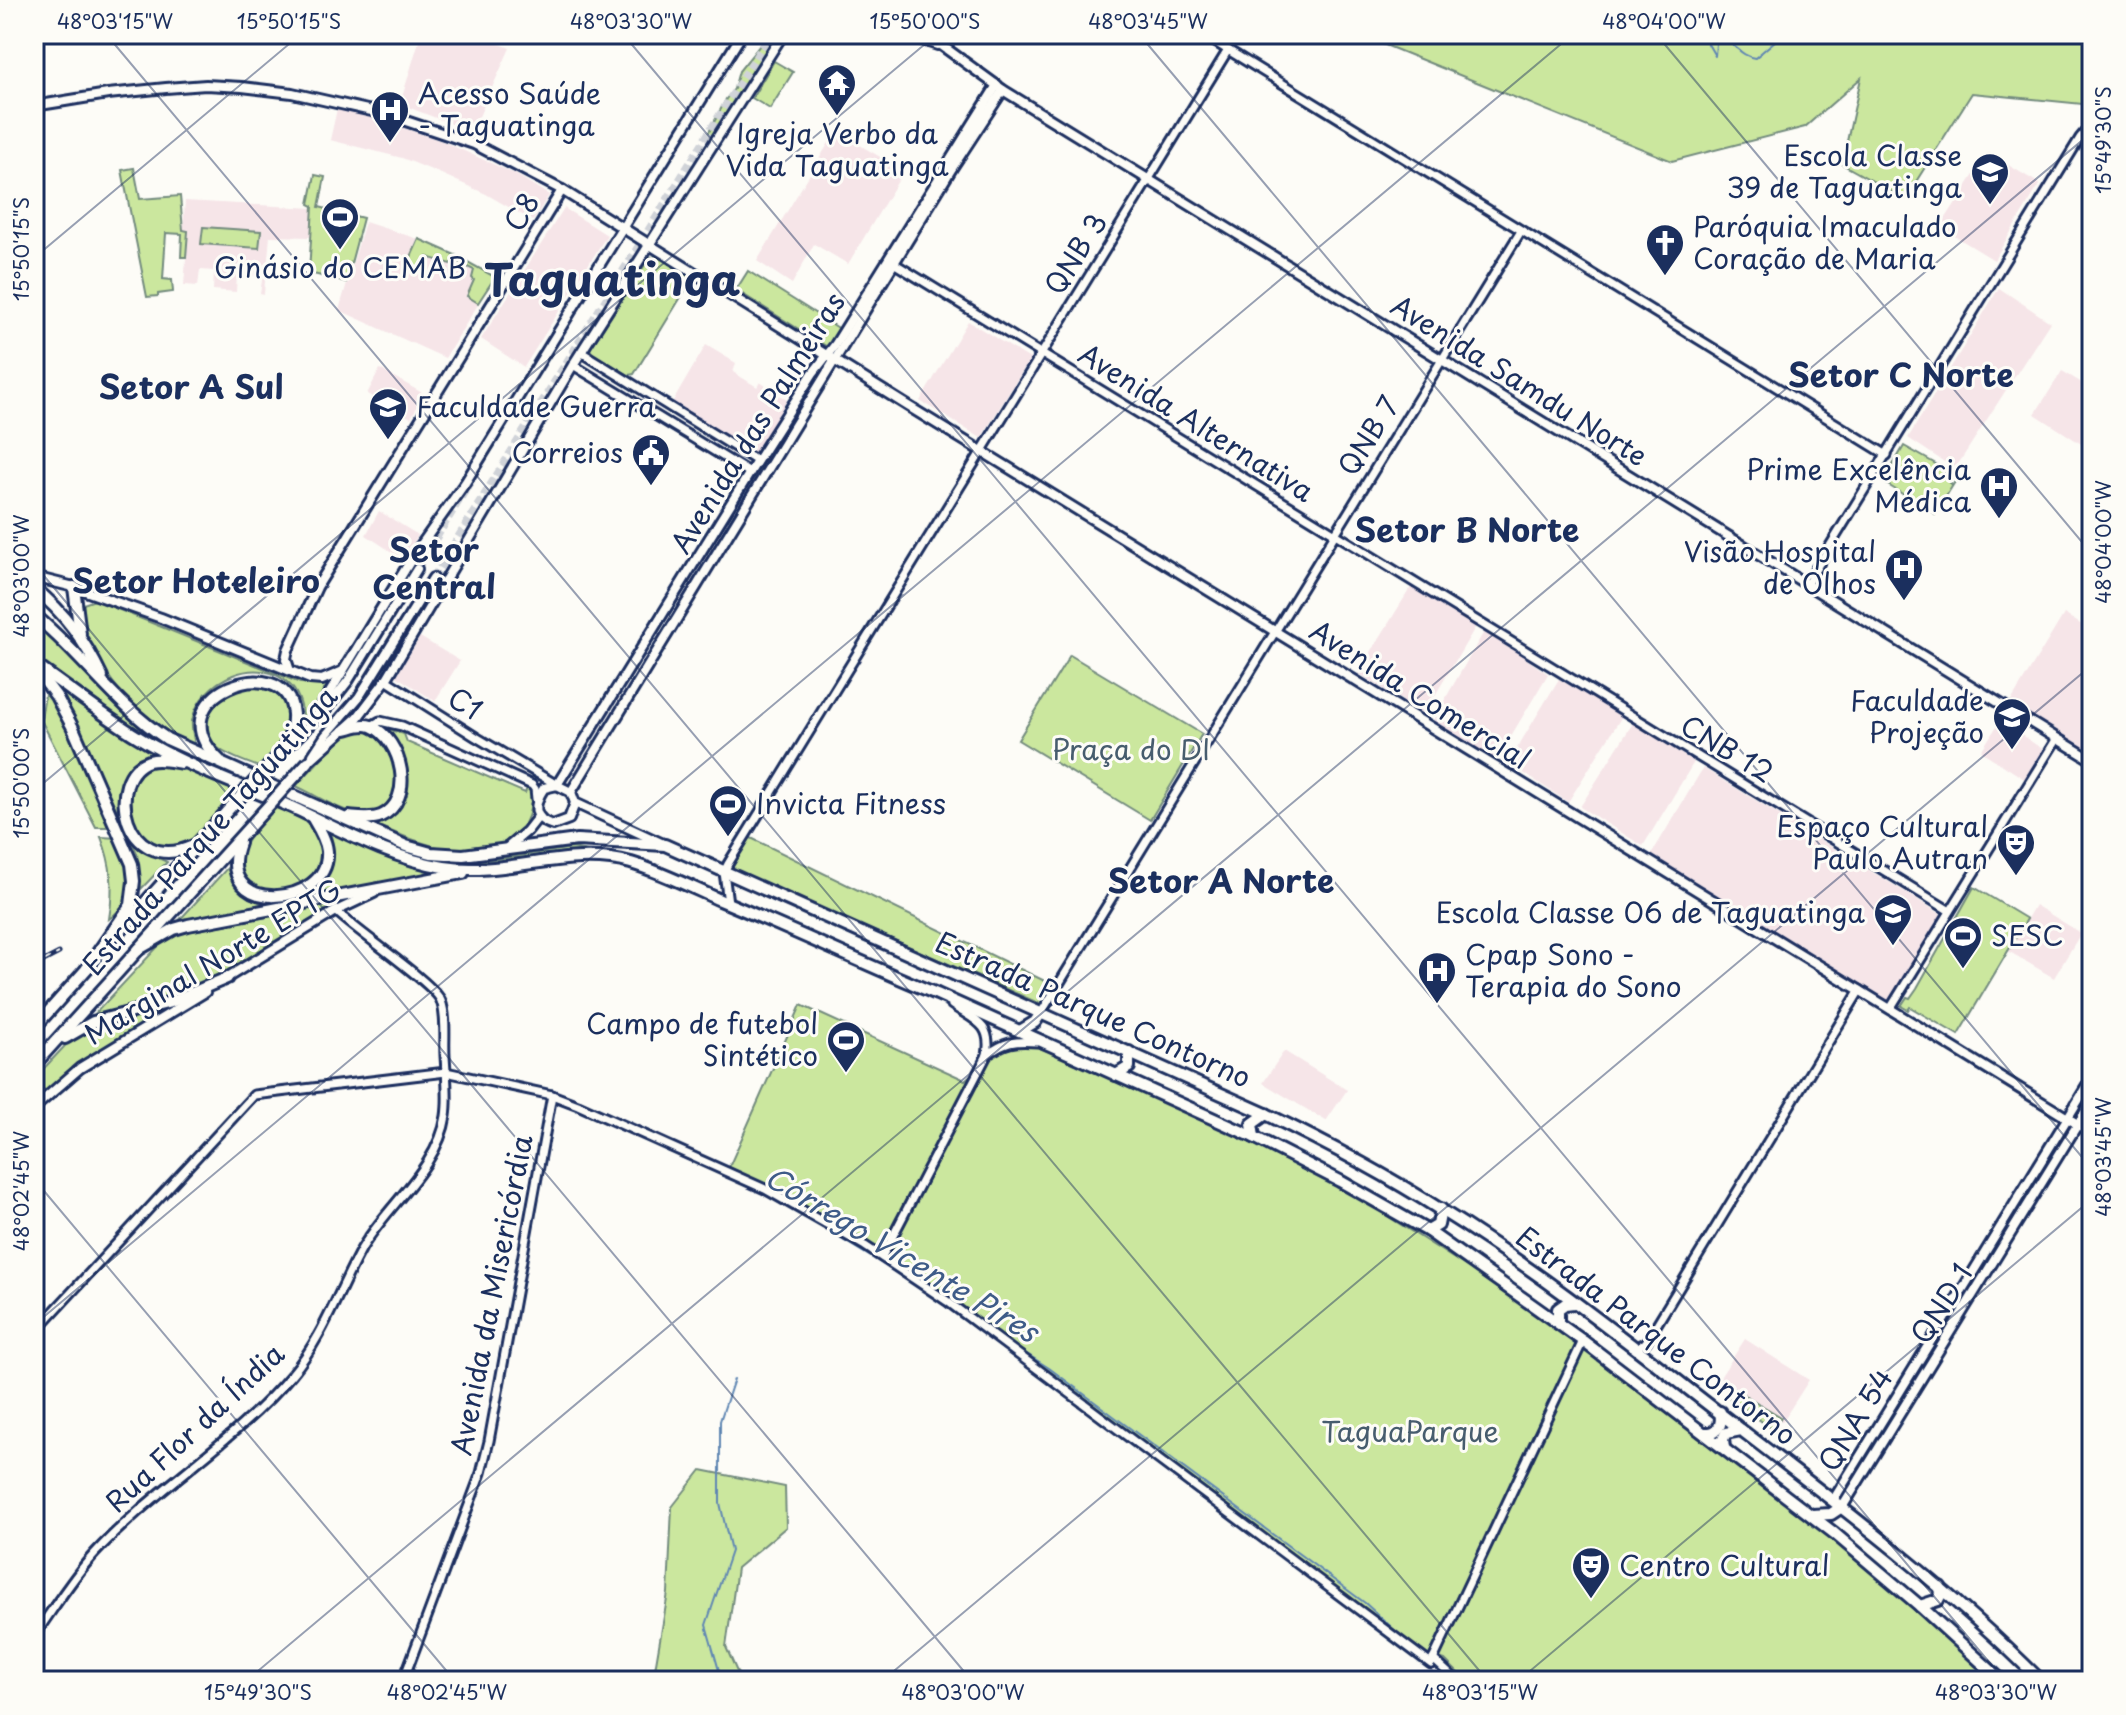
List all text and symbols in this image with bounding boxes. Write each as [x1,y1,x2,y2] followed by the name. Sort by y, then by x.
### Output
[57,6,174,36] text: 48°03'15"W
[237,6,341,36] text: 15°50'15"S
[570,6,692,36] text: 48°03'30"W
[869,6,981,36] text: 15°50'00"S
[1088,6,1208,36] text: 48°03'45"W
[1602,6,1726,36] text: 48°04'00"W
[816,62,858,117] temple icon: Igreja Verbo da Vida Taguatinga
[418,71,601,146] place label: Acesso Saúde - Taguatinga
[2088,86,2118,194] text: 15°49'30"S
[369,89,411,144] hospital icon: Acesso Saúde - Taguatinga
[725,111,949,186] place label: Igreja Verbo da Vida Taguatinga
[1727,133,1963,208] place label: Escola Classe 39 de Taguatinga
[1969,151,2011,206] school or university icon: Escola Classe 39 de Taguatinga
[492,183,549,239] street label: C8
[319,196,361,251] sports icon: Ginásio do CEMAB
[6,197,36,301] text: 15°50'15"S
[1033,204,1117,303] street label: QNB 3
[1693,204,1957,279] place label: Paróquia Imaculado Coração de Maria
[1644,222,1686,277] church icon: Paróquia Imaculado Coração de Maria
[214,245,466,288] place label: Ginásio do CEMAB
[484,245,741,311] district label: Taguatinga
[659,283,855,561] street label: Avenida das Palmeiras
[1383,283,1656,476] street label: Avenida Samdu Norte
[1071,332,1323,512] street label: Avenida Alternativa
[1788,350,2014,398] district label: Setor C Norte
[99,362,283,410] district label: Setor A Sul
[416,384,656,427] place label: Faculdade Guerra
[367,386,409,441] school or university icon: Faculdade Guerra
[1326,387,1409,484] street label: QNB 7
[511,430,623,473] place label: Correios
[630,432,672,487] public building icon: Correios
[1746,447,1972,522] place label: Prime Excelência Médica
[1978,465,2020,520] hospital icon: Prime Excelência Médica
[2088,480,2118,604] text: 48°04'00"W
[1355,505,1580,553] district label: Setor B Norte
[6,514,36,638] text: 48°03'00"W
[372,525,496,610] district label: Setor Central
[1684,529,1876,604] place label: Visão Hospital de Olhos
[1883,547,1925,602] hospital icon: Visão Hospital de Olhos
[72,556,320,604] district label: Setor Hoteleiro
[1302,608,1540,779] street label: Avenida Comercial
[71,676,347,984] street label: Estrada Parque Taguatinga
[440,676,491,730] street label: C1
[1850,678,1984,753] place label: Faculdade Projeção
[1991,696,2033,751] school or university icon: Faculdade Projeção
[1673,703,1783,793] street label: CNB 12
[6,727,36,839] text: 15°50'00"S
[1052,727,1210,770] park label: Praça do DI
[756,781,946,824] place label: Invicta Fitness
[707,783,749,838] sports icon: Invicta Fitness
[1776,804,1988,879] place label: Espaço Cultural Paulo Autran
[1995,822,2037,877] theatre icon: Espaço Cultural Paulo Autran
[1107,856,1335,904] district label: Setor A Norte
[76,867,349,1055] street label: Marginal Norte EPTG
[1436,890,1866,933] place label: Escola Classe 06 de Taguatinga
[1872,892,1914,947] school or university icon: Escola Classe 06 de Taguatinga
[1991,913,2064,956] place label: SESC
[1942,915,1984,970] sports icon: SESC
[929,920,1258,1098] street label: Estrada Parque Contorno
[1465,932,1682,1007] place label: Cpap Sono - Terapia do Sono
[1416,950,1458,1005] hospital icon: Cpap Sono - Terapia do Sono
[586,1001,818,1076] place label: Campo de futebol Sintético
[825,1019,867,1074] sports icon: Campo de futebol Sintético
[2088,1097,2118,1217] text: 48°03'45"W
[6,1130,36,1251] text: 48°02'45"W
[438,1131,543,1459] street label: Avenida da Misericórdia
[757,1153,1049,1354] water label: Córrego Vicente Pires
[1508,1215,1806,1455] street label: Estrada Parque Contorno
[1899,1255,1982,1352] street label: QND 1
[95,1332,293,1521] street label: Rua Flor da Índia
[1807,1359,1902,1479] street label: QNA 54
[1321,1409,1499,1452] park label: TaguaParque
[1619,1543,1829,1586] place label: Centro Cultural
[1570,1545,1612,1600] theatre icon: Centro Cultural
[204,1677,312,1707] text: 15°49'30"S
[387,1677,508,1707] text: 48°02'45"W
[901,1677,1025,1707] text: 48°03'00"W
[1422,1677,1539,1707] text: 48°03'15"W
[1935,1677,2057,1707] text: 48°03'30"W

